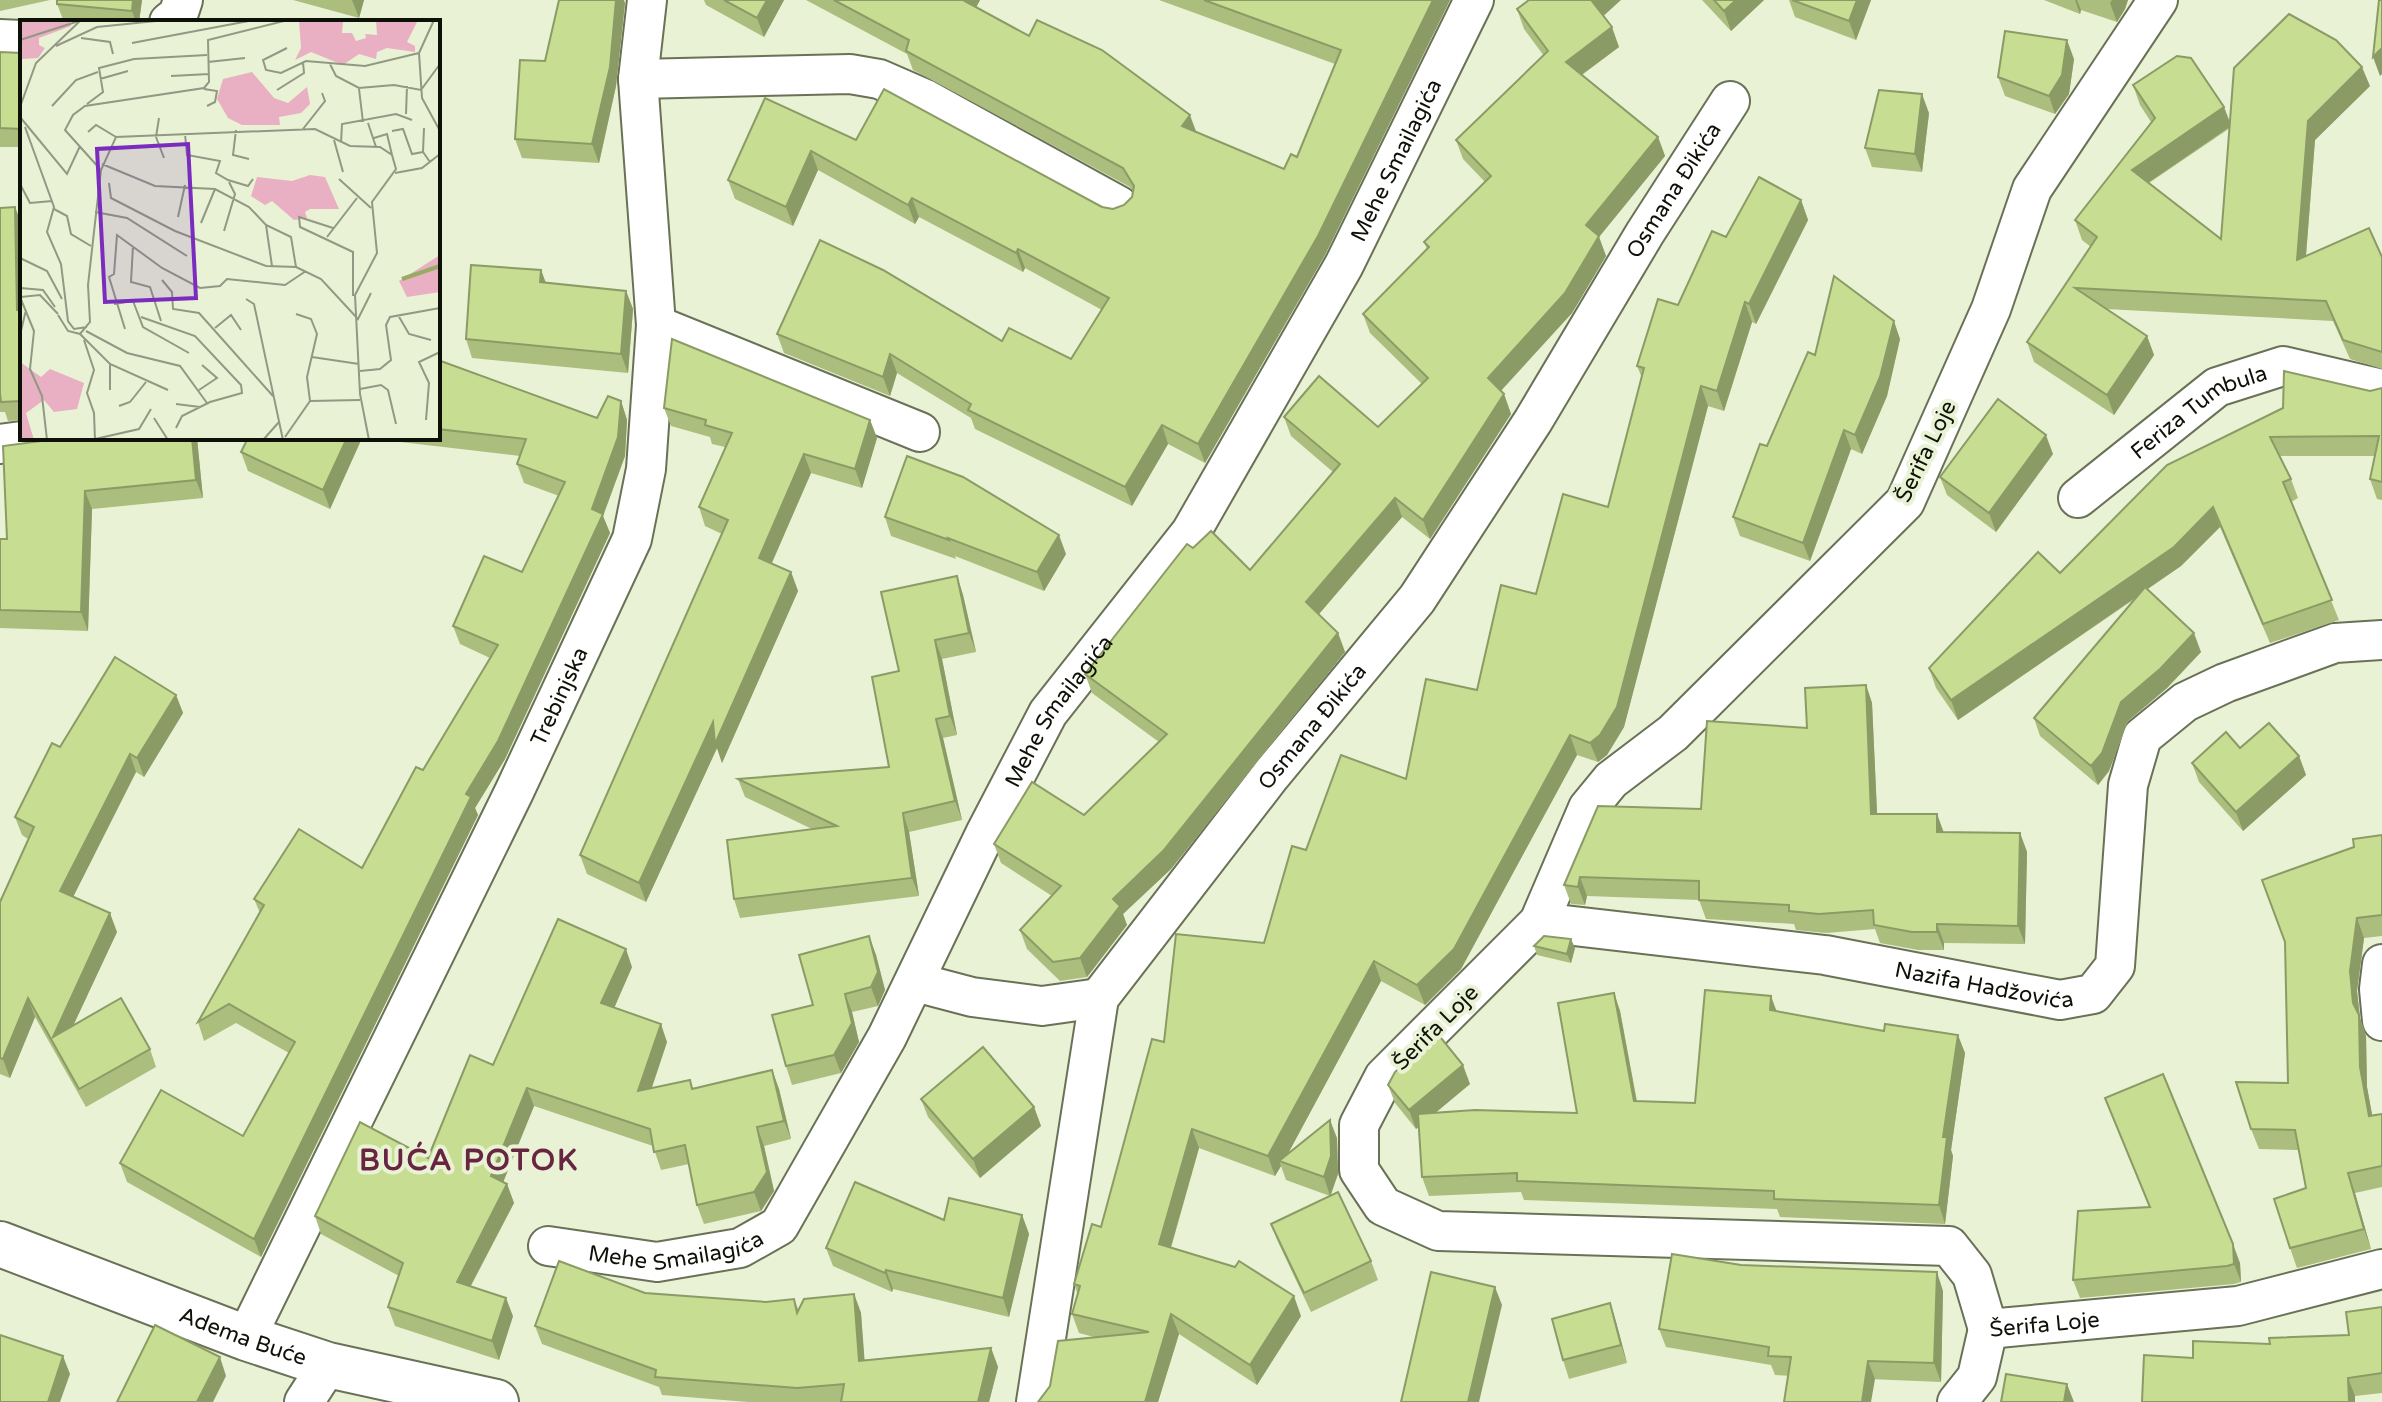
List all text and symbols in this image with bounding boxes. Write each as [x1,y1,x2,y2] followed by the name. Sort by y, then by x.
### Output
[20,20,440,440] inset map
[1346,75,1447,246] street label: Mehe Smailagića
[1621,118,1727,263] street label: Osmana Đikića
[2126,360,2270,465] street label: Feriza Tumbula
[1889,396,1962,507] street label: Šerifa Loje
[1000,630,1119,792] street label: Mehe Smailagića
[525,643,594,750] street label: Trebinjska
[1253,658,1372,795] street label: Osmana Đikića
[1893,957,2076,1014] street label: Nazifa Hadžovića
[1387,979,1484,1076] street label: Šerifa Loje
[359,1141,579,1179] district label: BUĆA POTOK
[587,1225,768,1276] street label: Mehe Smailagića
[176,1302,310,1371] street label: Adema Buće
[1988,1307,2101,1343] street label: Šerifa Loje

